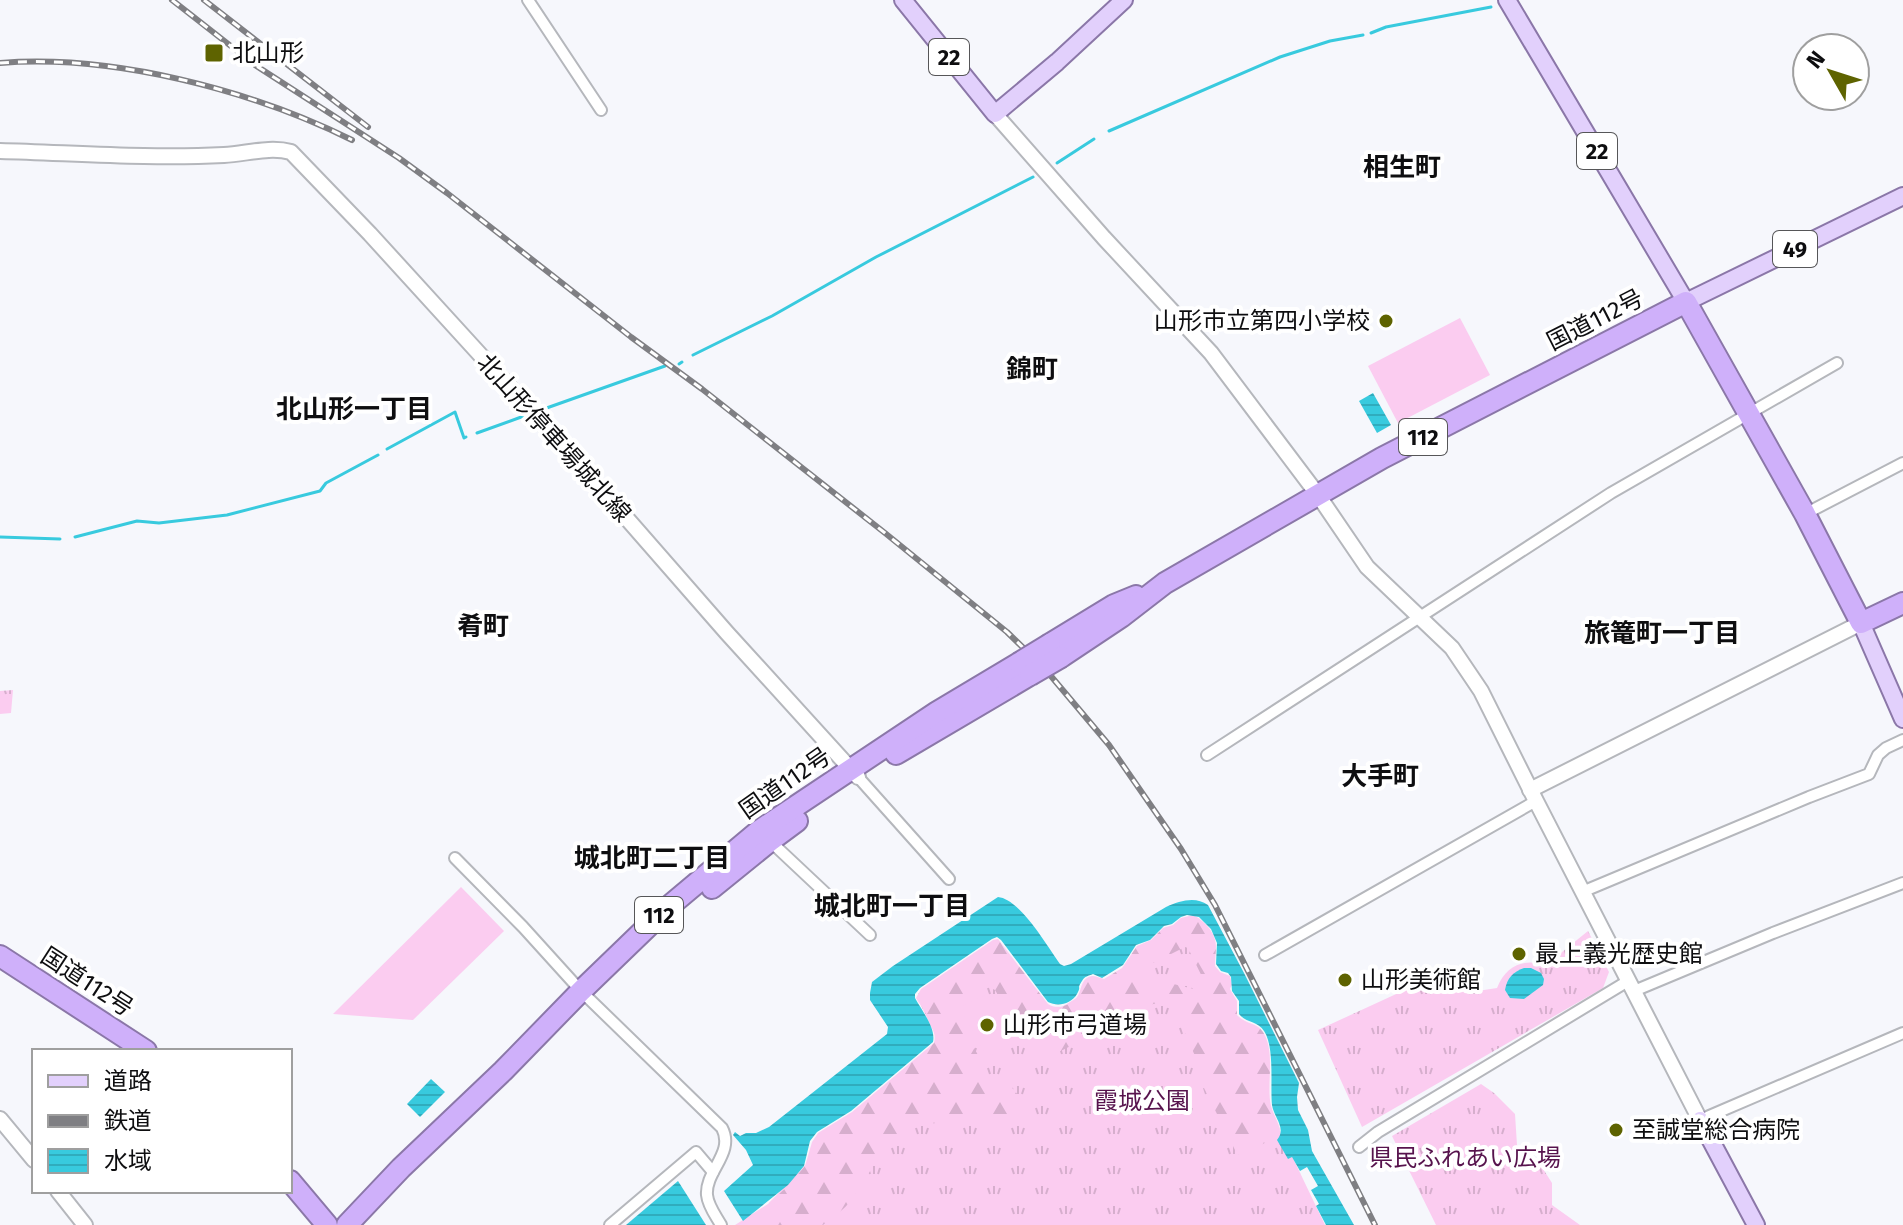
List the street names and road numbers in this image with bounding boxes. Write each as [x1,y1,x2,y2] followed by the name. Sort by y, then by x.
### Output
[929,39,969,75] road number: 22
[1577,133,1617,169] road number: 22
[1773,231,1817,267] road number: 49
[1542,284,1648,356] street label: 国道112号
[471,348,637,528] street label: 北山形停車場城北線
[1399,419,1447,455] road number: 112
[734,742,836,824] street label: 国道112号
[635,897,683,933] road number: 112
[36,942,138,1022] street label: 国道112号

